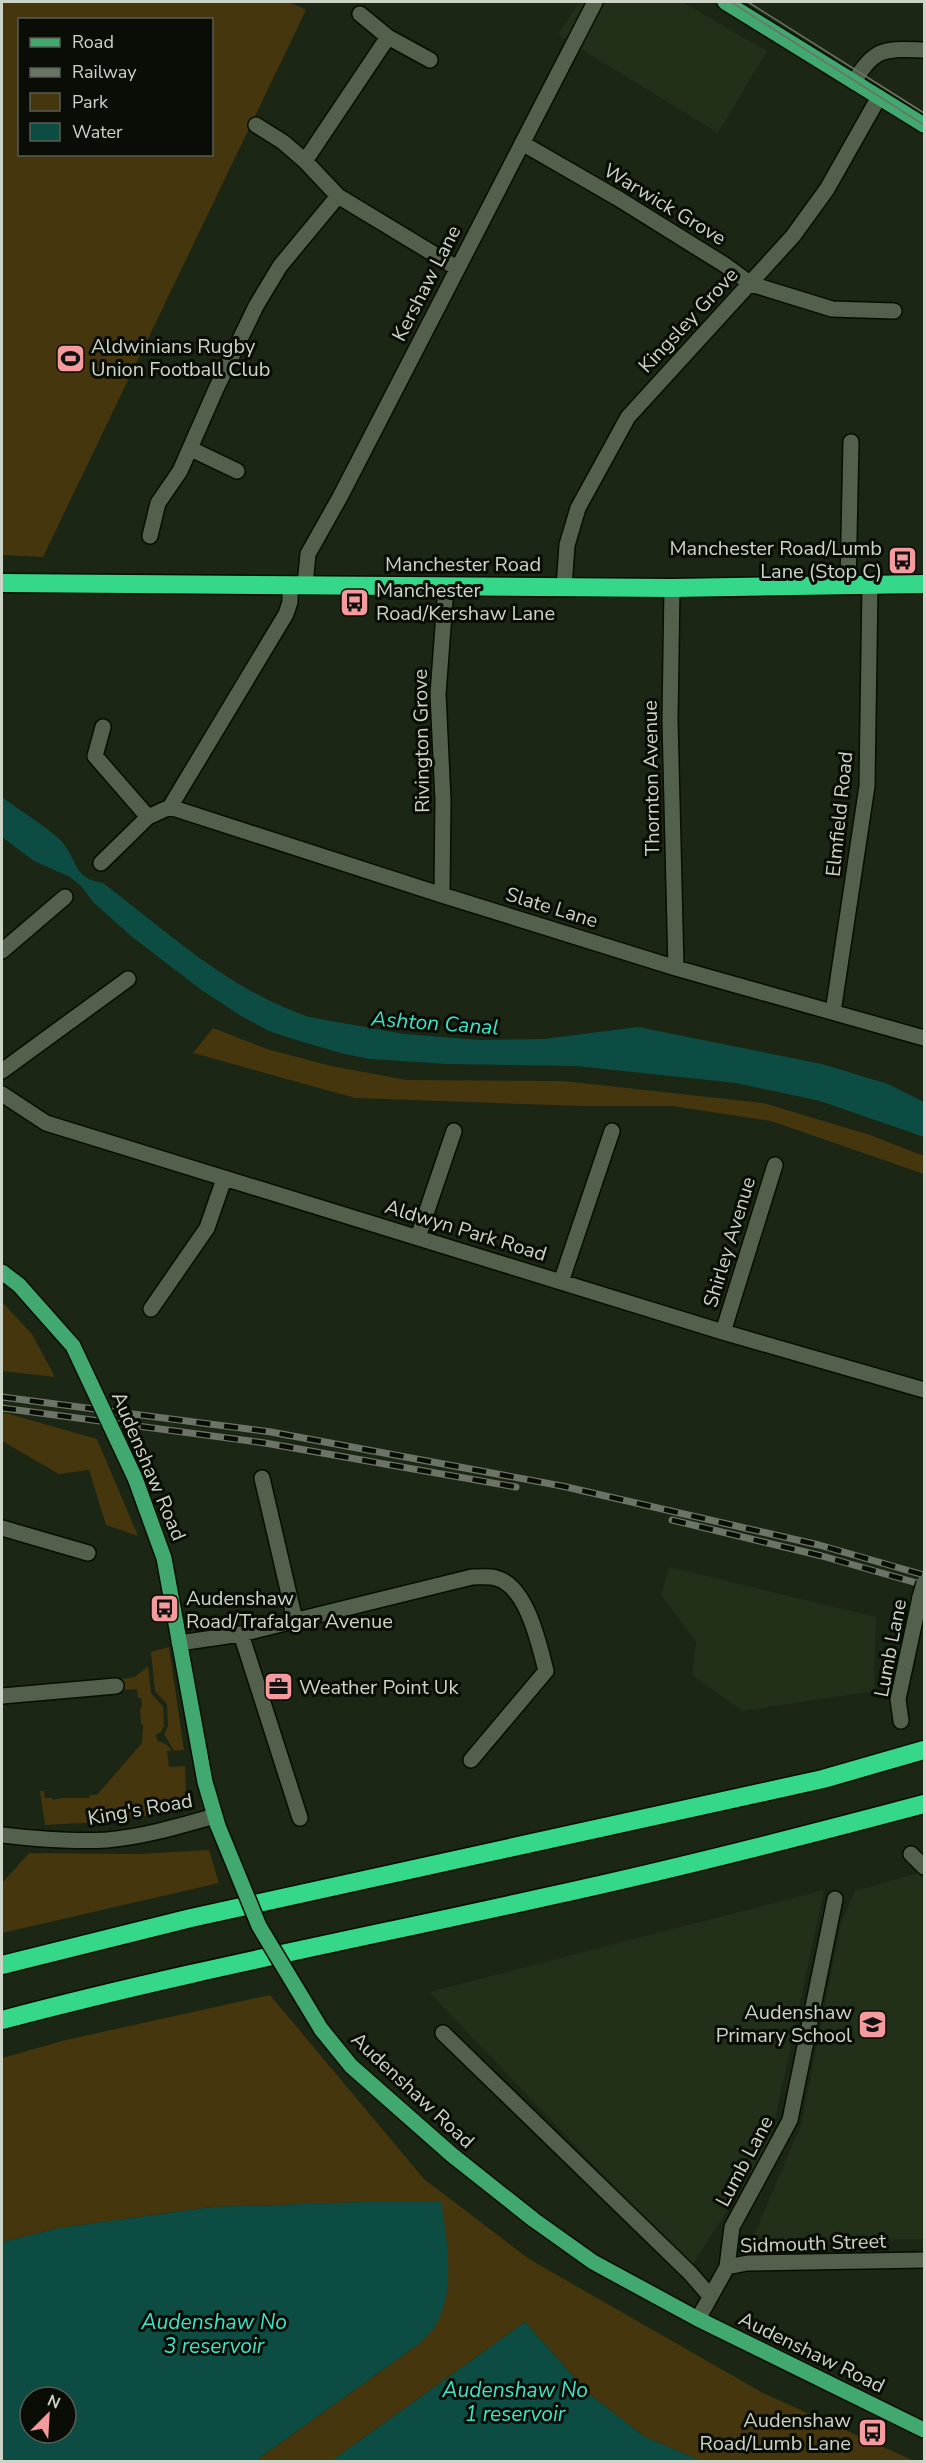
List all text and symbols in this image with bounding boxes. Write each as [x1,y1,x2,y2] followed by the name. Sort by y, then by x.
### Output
[18,18,213,156] legend
[72,30,114,54] text: Road
[72,60,137,84] text: Railway
[72,90,109,114] text: Park
[72,120,123,144] text: Water
[598,157,731,252] street label: Warwick Grove
[386,221,467,346] street label: Kershaw Lane
[632,262,744,379] street label: Kingsley Grove
[91,333,270,383] place label: Aldwinians Rugby Union Football Club
[54,342,86,374] sports icon: Aldwinians Rugby Union Football Club
[669,535,882,585] place label: Manchester Road/Lumb Lane (Stop C)
[887,544,919,576] bus stop icon: Manchester Road/Lumb Lane (Stop C)
[385,551,541,578] street label: Manchester Road
[376,577,555,627] place label: Manchester Road/Kershaw Lane
[339,586,371,618] bus stop icon: Manchester Road/Kershaw Lane
[407,669,436,813] street label: Rivington Grove
[637,700,666,856] street label: Thornton Avenue
[820,750,859,878] street label: Elmfield Road
[502,881,601,934] street label: Slate Lane
[369,1005,500,1041] water label: Ashton Canal
[697,1174,762,1311] street label: Shirley Avenue
[382,1193,550,1268] street label: Aldwyn Park Road
[105,1388,192,1545] street label: Audenshaw Road
[186,1585,393,1635] place label: Audenshaw Road/Trafalgar Avenue
[149,1593,181,1625] bus stop icon: Audenshaw Road/Trafalgar Avenue
[868,1597,913,1699] street label: Lumb Lane
[262,1671,294,1703] office icon: Weather Point Uk
[299,1674,459,1701] place label: Weather Point Uk
[86,1787,195,1832] street label: King's Road
[716,1999,852,2049] place label: Audenshaw Primary School
[857,2008,889,2040] school or university icon: Audenshaw Primary School
[345,2026,480,2155] street label: Audenshaw Road
[709,2111,780,2211] street label: Lumb Lane
[740,2227,888,2260] street label: Sidmouth Street
[734,2305,889,2400] street label: Audenshaw Road
[140,2308,287,2360] water label: Audenshaw No 3 reservoir
[441,2376,588,2428] water label: Audenshaw No 1 reservoir
[18,2385,78,2445] north arrow
[44,2390,64,2415] text: N
[700,2407,851,2457] place label: Audenshaw Road/Lumb Lane
[856,2416,888,2448] bus stop icon: Audenshaw Road/Lumb Lane

